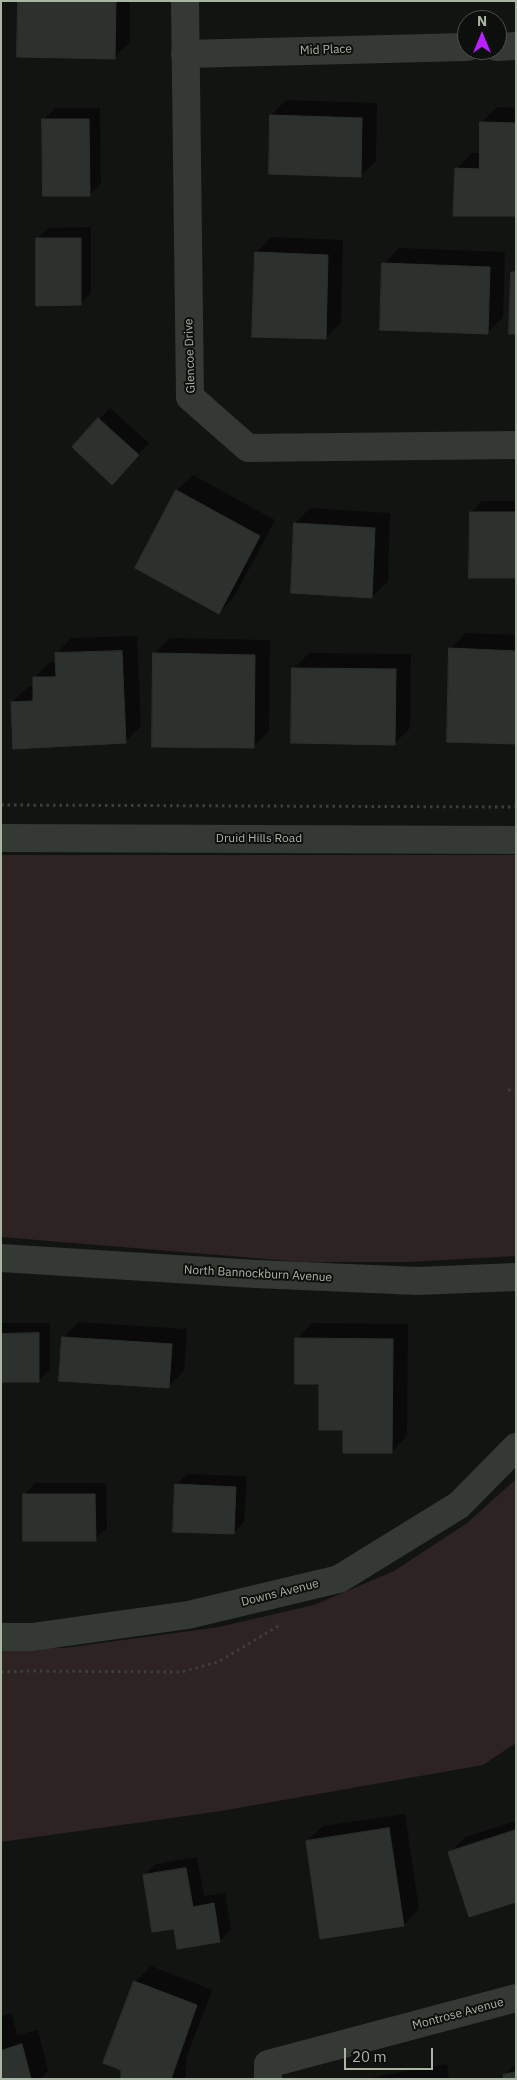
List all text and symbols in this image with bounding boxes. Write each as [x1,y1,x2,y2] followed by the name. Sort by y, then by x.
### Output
[457,10,507,60] north arrow
[477,12,487,30] text: N
[300,42,352,58] street label: Mid Place
[181,318,199,394] street label: Glencoe Drive
[216,832,302,846] street label: Druid Hills Road
[184,1263,332,1285] street label: North Bannockburn Avenue
[240,1576,320,1610] street label: Downs Avenue
[411,1995,505,2033] street label: Montrose Avenue
[347,2038,436,2070] scale bar
[352,2047,387,2066] text: 20 m

